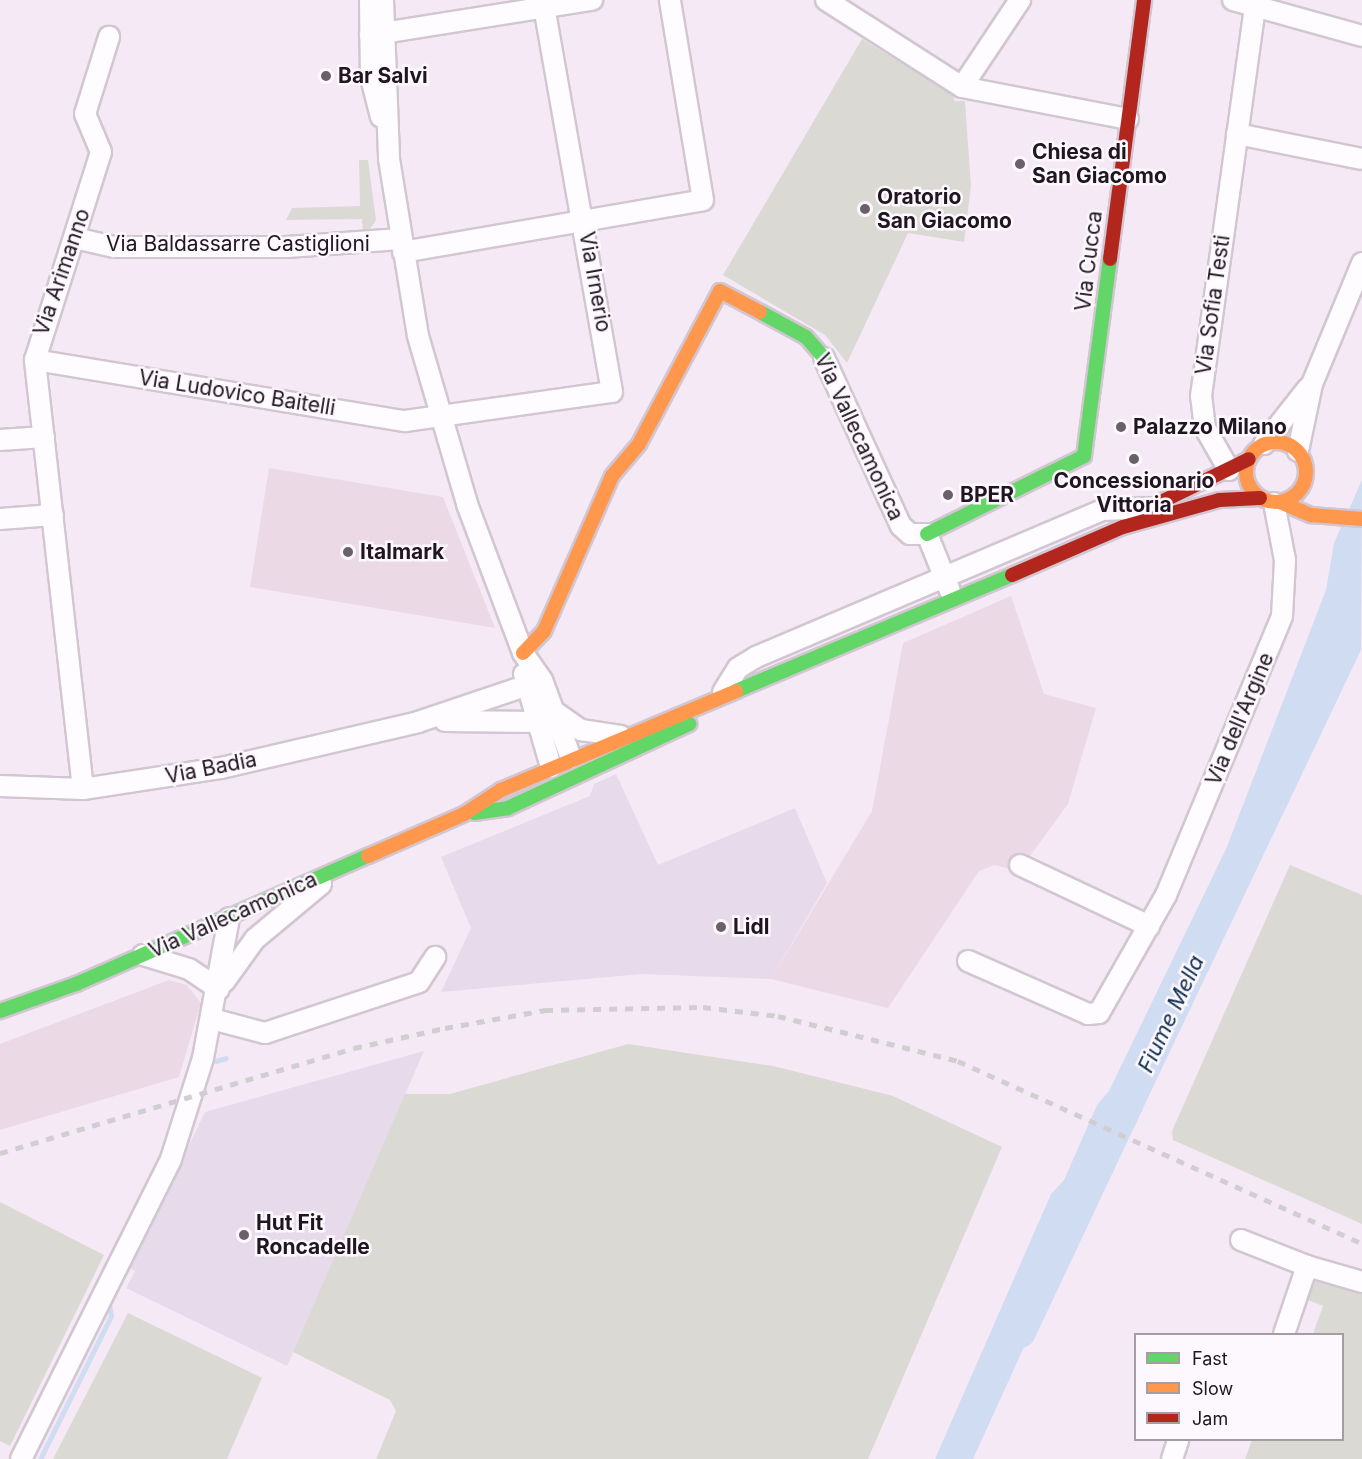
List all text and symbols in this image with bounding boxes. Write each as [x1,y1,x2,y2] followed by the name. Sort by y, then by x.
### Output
[338,63,428,89] place label: Bar Salvi
[319,69,333,83] marker: Bar Salvi
[1032,139,1167,189] place label: Chiesa di San Giacomo
[1013,157,1027,171] marker: Chiesa di San Giacomo
[877,184,1012,234] place label: Oratorio San Giacomo
[858,202,872,216] marker: Oratorio San Giacomo
[28,205,96,339] street label: Via Arimanno
[1070,209,1108,313] street label: Via Cucca
[574,230,616,334] street label: Via Irnerio
[106,231,370,257] street label: Via Baldassarre Castiglioni
[1191,233,1235,377] street label: Via Sofia Testi
[809,349,909,525] street label: Via Vallecamonica
[137,365,337,421] street label: Via Ludovico Baitelli
[1133,414,1287,440] place label: Palazzo Milano
[1114,420,1128,434] marker: Palazzo Milano
[1127,452,1141,466] marker: Concessionario Vittoria
[1054,468,1214,518] place label: Concessionario Vittoria
[960,482,1014,508] place label: BPER
[941,488,955,502] marker: BPER
[360,539,444,565] place label: Italmark
[341,545,355,559] marker: Italmark
[1201,649,1279,789] street label: Via dell'Argine
[163,747,259,789] street label: Via Badia
[145,867,321,963] street label: Via Vallecamonica
[733,914,769,940] place label: Lidl
[714,920,728,934] marker: Lidl
[1132,951,1210,1077] water label: Fiume Mella
[256,1210,370,1260] place label: Hut Fit Roncadelle
[237,1228,251,1242] marker: Hut Fit Roncadelle
[1134,1333,1344,1441] legend
[1192,1348,1228,1369] text: Fast
[1192,1378,1233,1399] text: Slow
[1192,1408,1228,1429] text: Jam

